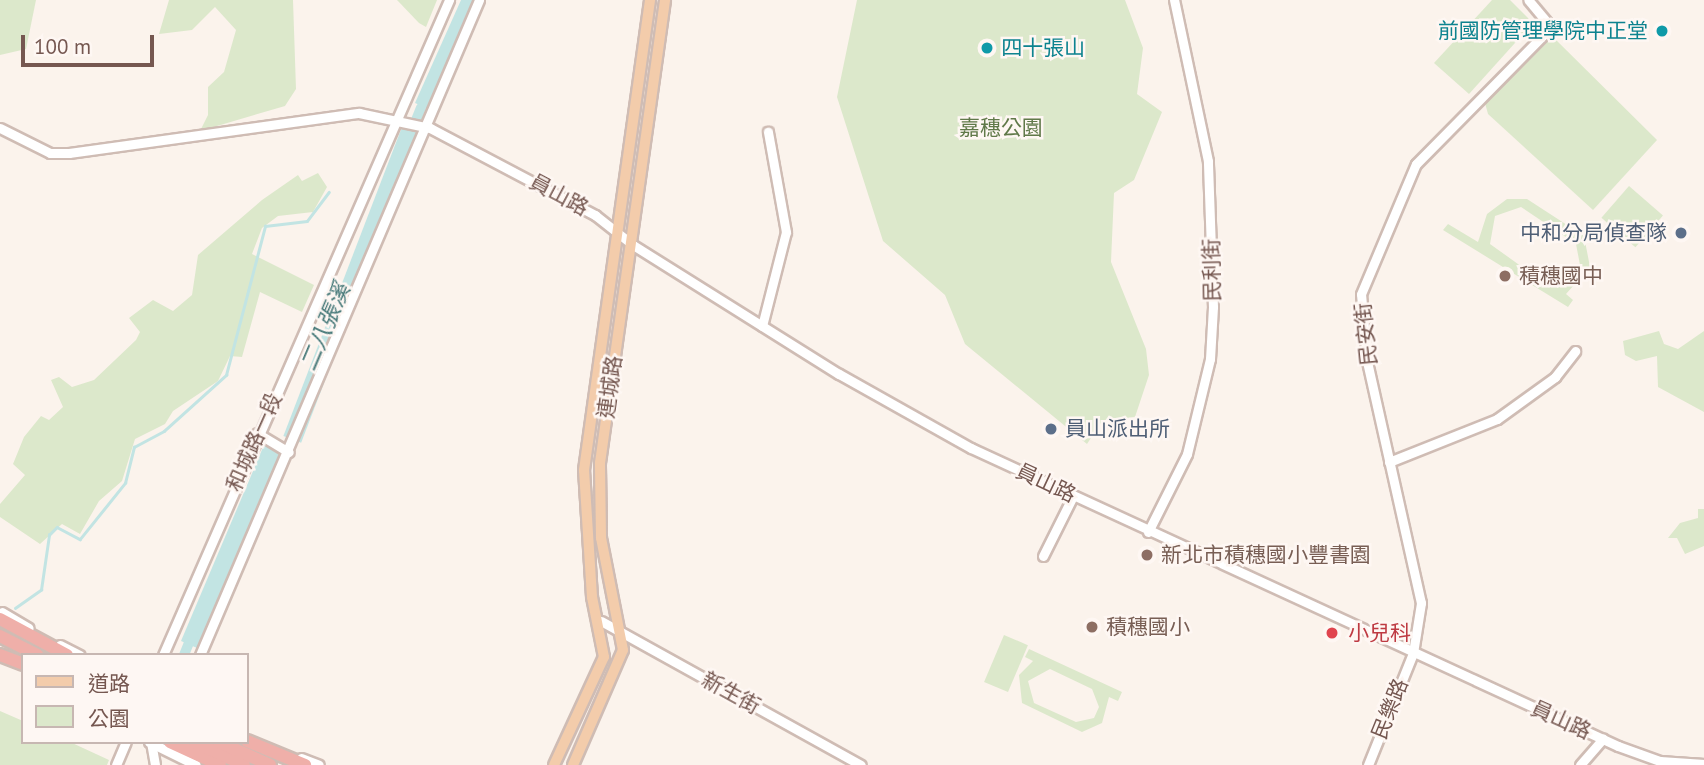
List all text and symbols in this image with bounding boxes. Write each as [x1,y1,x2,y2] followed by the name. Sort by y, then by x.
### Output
[1438,18,1648,44] place label: 前國防管理學院中正堂
[24,21,158,65] scale bar
[1654,23,1670,39] marker: 前國防管理學院中正堂
[34,33,91,60] text: 100 m
[1001,35,1085,61] place label: 四十張山
[979,40,995,56] marker: 四十張山
[959,115,1043,141] park label: 嘉穗公園
[525,169,593,221] street label: 員山路
[1520,220,1667,246] place label: 中和分局偵查隊
[1673,225,1689,241] marker: 中和分局偵查隊
[1199,238,1225,302] street label: 民利街
[1519,263,1603,289] place label: 積穗國中
[1497,268,1513,284] marker: 積穗國中
[294,279,356,375] water label: 二八張溪
[1350,301,1382,367] street label: 民安街
[593,354,627,420] street label: 連城路
[221,389,287,495] street label: 和城路一段
[1065,416,1170,442] place label: 員山派出所
[1043,421,1059,437] marker: 員山派出所
[1012,458,1080,508] street label: 員山路
[1161,542,1371,568] place label: 新北市積穗國小豐書園
[1139,547,1155,563] marker: 新北市積穗國小豐書園
[1106,614,1190,640] place label: 積穗國小
[1084,619,1100,635] marker: 積穗國小
[1348,620,1411,646] place label: 小兒科
[1322,623,1342,643] marker: 小兒科
[21,653,248,744] legend
[697,667,765,719] street label: 新生街
[88,670,130,697] text: 道路
[1367,675,1413,743] street label: 民樂路
[1527,696,1595,744] street label: 員山路
[88,705,130,732] text: 公園

